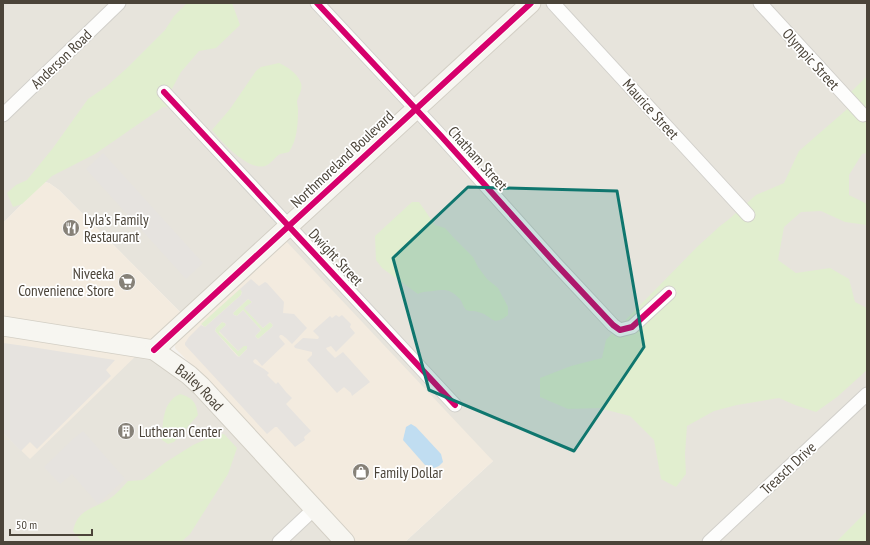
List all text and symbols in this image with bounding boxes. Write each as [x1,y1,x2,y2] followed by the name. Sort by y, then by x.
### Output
[778,24,844,94] street label: Olympic Street
[27,25,95,93] street label: Anderson Road
[619,75,683,143] street label: Maurice Street
[287,106,397,212] street label: Northmoreland Boulevard
[444,122,512,194] street label: Chatham Street
[84,210,149,246] place label: Lyla's Family Restaurant
[61,218,81,238] restaurant icon: Lyla's Family Restaurant
[305,224,367,290] street label: Dwight Street
[18,264,114,300] place label: Niveeka Convenience Store
[117,272,137,292] supermarket icon: Niveeka Convenience Store
[172,359,228,414] street label: Bailey Road
[116,421,136,441] building icon: Lutheran Center
[139,422,223,441] place label: Lutheran Center
[756,437,820,499] street label: Treasch Drive
[351,462,371,482] shop icon: Family Dollar
[374,463,443,482] place label: Family Dollar
[10,511,92,537] scale bar
[16,517,37,532] text: 50 m

